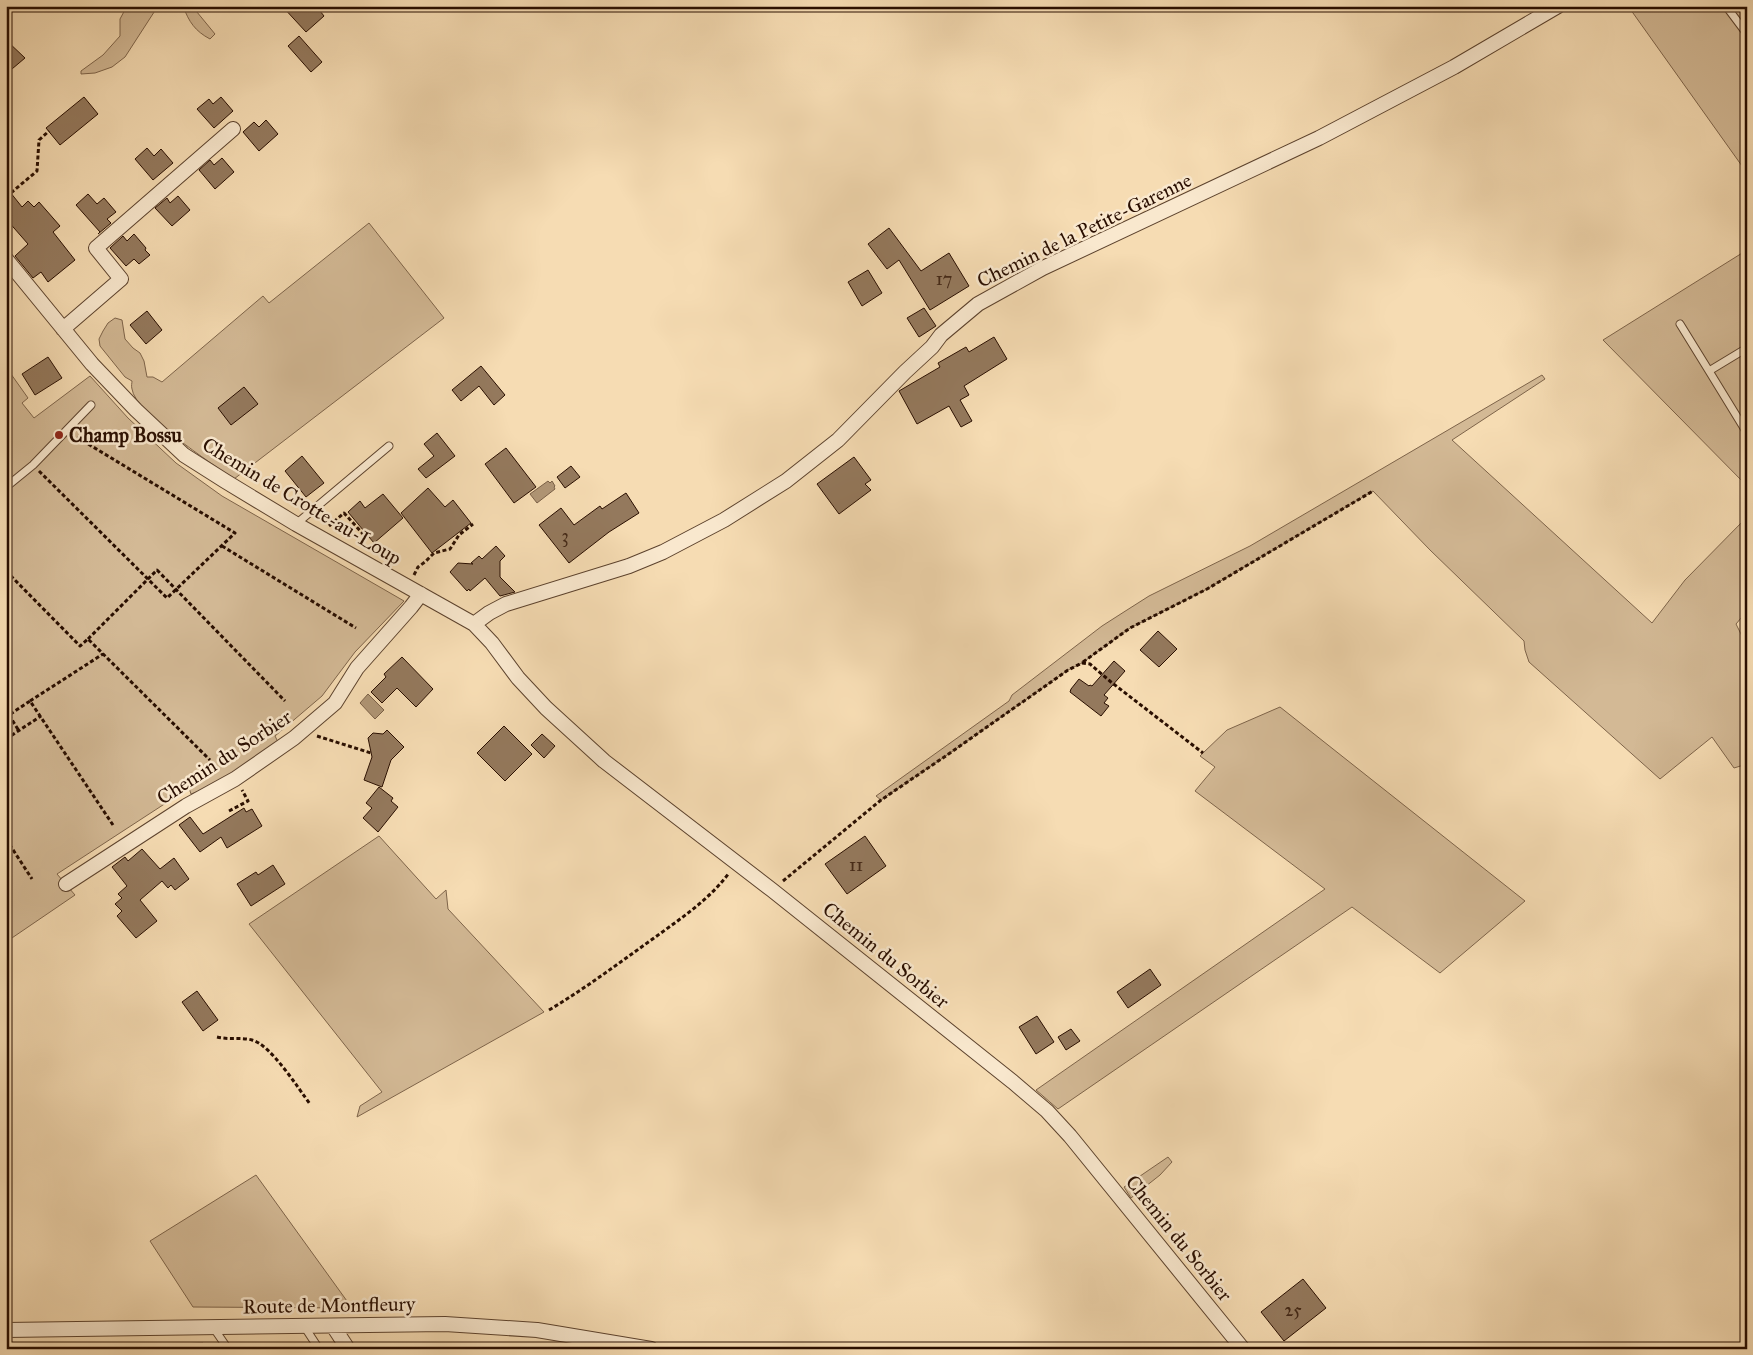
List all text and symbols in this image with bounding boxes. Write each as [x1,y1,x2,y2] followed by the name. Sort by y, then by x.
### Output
[973,168,1195,292] street label: Chemin de la Petite-Garenne
[936,268,952,290] house number: 17
[69,423,182,448] place label: Champ Bossu
[53,429,65,441] marker: Champ Bossu
[198,432,406,570] street label: Chemin de Crotte-au-Loup
[561,525,569,547] house number: 3
[152,704,296,809] street label: Chemin du Sorbier
[849,854,863,876] house number: 11
[818,897,954,1014] street label: Chemin du Sorbier
[1121,1170,1238,1306] street label: Chemin du Sorbier
[242,1291,416,1319] street label: Route de Montfleury
[1284,1299,1302,1321] house number: 25

